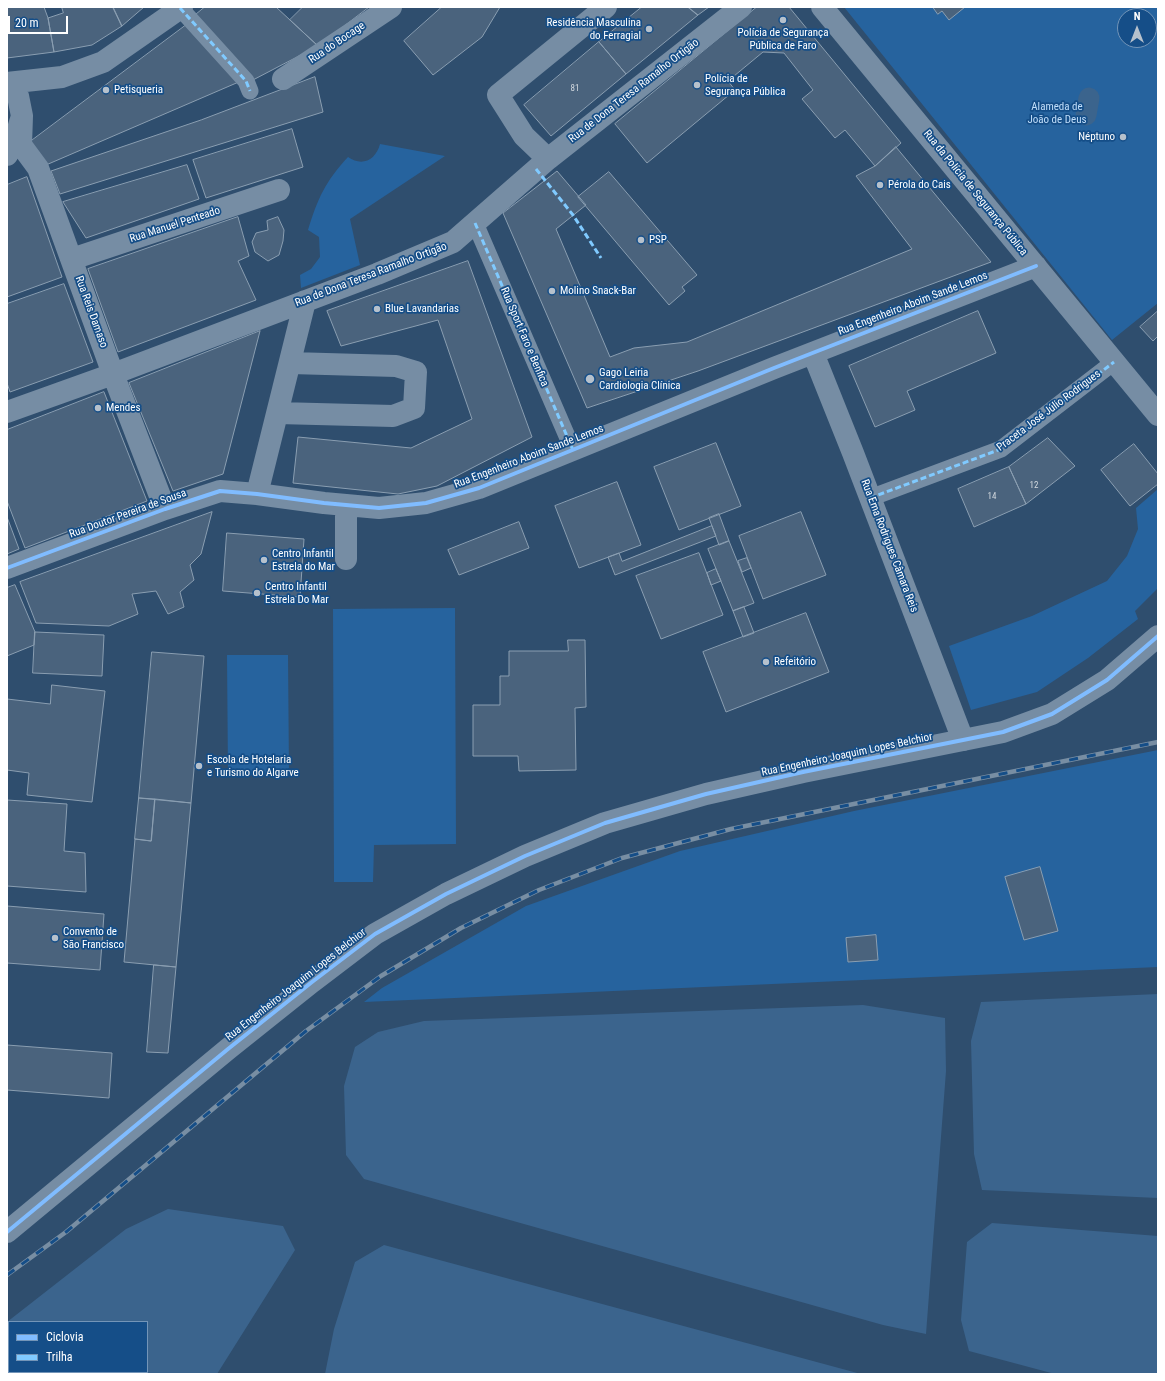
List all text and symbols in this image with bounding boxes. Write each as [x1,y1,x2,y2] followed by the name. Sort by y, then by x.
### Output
[10,8,70,34] scale bar
[1117,8,1157,48] north arrow
[1134,10,1140,23] text: N
[778,15,788,25] marker: Polícia de Segurança Pública de Faro
[15,16,39,30] text: 20 m
[546,16,641,42] place label: Residência Masculina do Ferragial
[306,19,368,67] street label: Rua do Bocage
[644,24,654,34] marker: Residência Masculina do Ferragial
[738,26,828,52] place label: Polícia de Segurança Pública de Faro
[566,36,702,146] street label: Rua de Dona Teresa Ramalho Ortigão
[705,72,785,98] place label: Polícia de Segurança Pública
[692,80,702,90] marker: Polícia de Segurança Pública
[114,83,163,97] place label: Petisqueria
[571,84,579,94] house number: 81
[101,85,111,95] marker: Petisqueria
[1027,100,1087,126] park label: Alameda de João de Deus
[920,128,1030,258] street label: Rua da Polícia de Segurança Pública
[1078,130,1115,144] place label: Néptuno
[1118,132,1128,142] marker: Néptuno
[888,178,951,192] place label: Pérola do Cais
[875,180,885,190] marker: Pérola do Cais
[128,204,222,246] street label: Rua Manuel Penteado
[649,233,667,247] place label: PSP
[636,235,646,245] marker: PSP
[293,240,449,310] street label: Rua de Dona Teresa Ramalho Ortigão
[836,269,990,339] street label: Rua Engenheiro Aboim Sande Lemos
[72,274,110,350] street label: Rua Reis Damaso
[560,284,636,298] place label: Molino Snack-Bar
[497,285,551,389] street label: Rua Sport Faro e Benfica
[547,286,557,296] marker: Molino Snack-Bar
[385,302,459,316] place label: Blue Lavandarias
[372,304,382,314] marker: Blue Lavandarias
[599,366,681,392] place label: Gago Leiria Cardiologia Clínica
[994,368,1104,454] street label: Praceta José Júlio Rodrigues
[584,373,596,385] marker: Gago Leiria Cardiologia Clínica
[106,401,140,415] place label: Mendes
[93,403,103,413] marker: Mendes
[452,422,606,492] street label: Rua Engenheiro Aboim Sande Lemos
[858,478,920,614] street label: Rua Ema Rodrigues Câmara Reis
[1030,481,1038,491] house number: 12
[68,487,188,541] street label: Rua Doutor Pereira de Sousa
[988,492,996,502] house number: 14
[272,547,335,573] place label: Centro Infantil Estrela do Mar
[259,555,269,565] marker: Centro Infantil Estrela do Mar
[265,580,329,606] place label: Centro Infantil Estrela Do Mar
[252,588,262,598] marker: Centro Infantil Estrela Do Mar
[774,655,816,669] place label: Refeitório
[761,657,771,667] marker: Refeitório
[760,730,934,780] street label: Rua Engenheiro Joaquim Lopes Belchior
[207,753,299,779] place label: Escola de Hotelaria e Turismo do Algarve
[194,761,204,771] marker: Escola de Hotelaria e Turismo do Algarve
[63,925,124,951] place label: Convento de São Francisco
[223,926,369,1044] street label: Rua Engenheiro Joaquim Lopes Belchior
[50,933,60,943] marker: Convento de São Francisco
[8,1321,148,1373] legend
[46,1330,83,1344] text: Ciclovia
[46,1350,73,1364] text: Trilha

